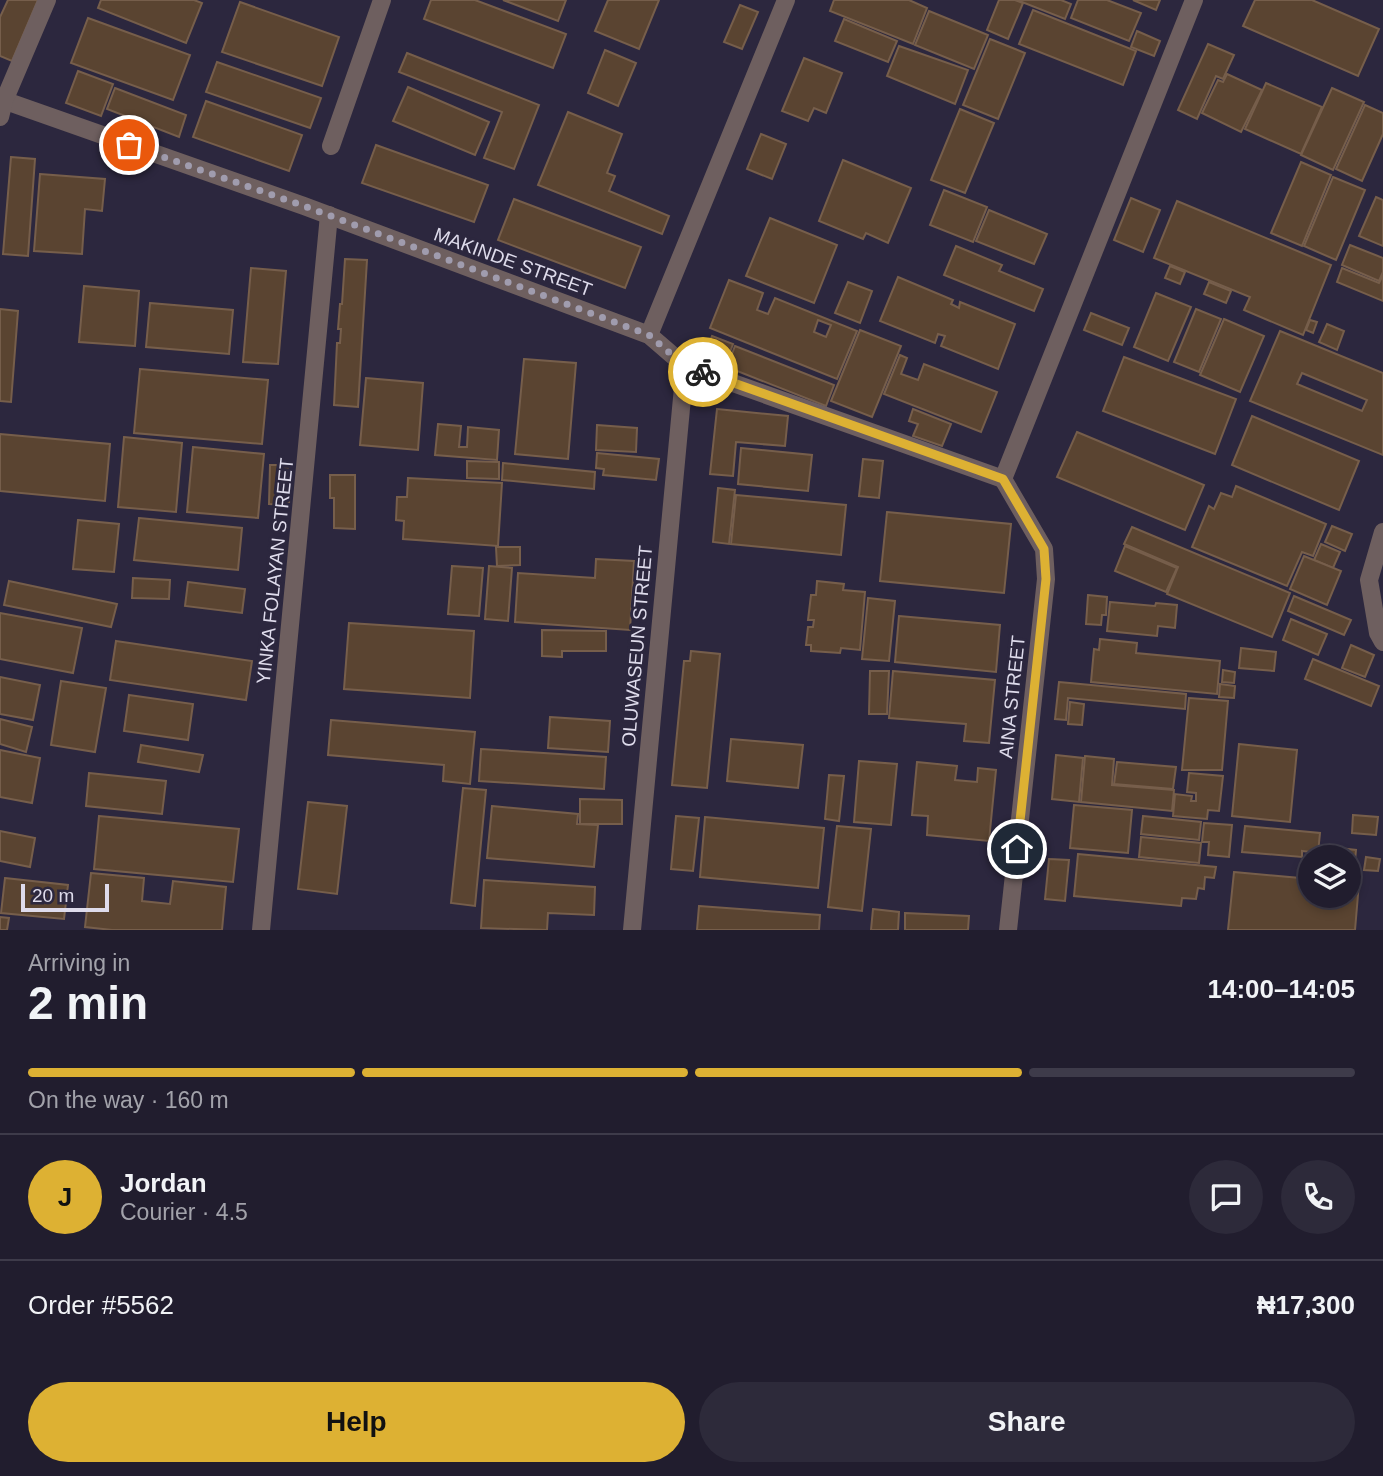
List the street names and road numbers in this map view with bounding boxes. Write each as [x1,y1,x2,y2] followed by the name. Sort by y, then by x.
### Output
[431,224,595,301] street label: MAKINDE STREET
[253,456,297,685] street label: YINKA FOLAYAN STREET
[618,544,656,748] street label: OLUWASEUN STREET
[995,634,1029,760] street label: AINA STREET

